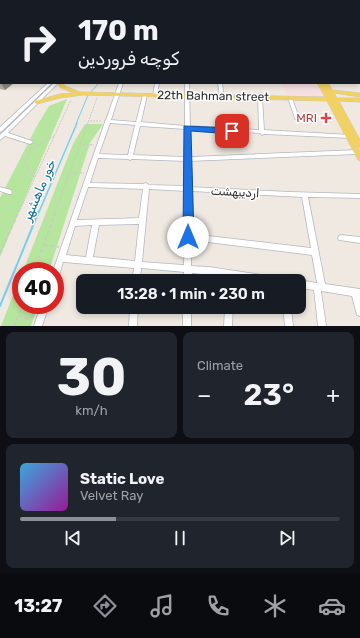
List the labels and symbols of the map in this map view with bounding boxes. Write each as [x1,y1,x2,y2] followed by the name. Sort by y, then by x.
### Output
[157,88,269,104] street label: 22th Bahman street
[296,111,317,125] place label: MRI
[320,112,332,124] marker: MRI
[215,114,249,148] pin
[19,157,60,224] water label: خور ماهشهر
[210,184,260,201] street label: اردیبهشت
[167,216,209,258] position arrow
[12,262,64,314] speed limit sign: 40

